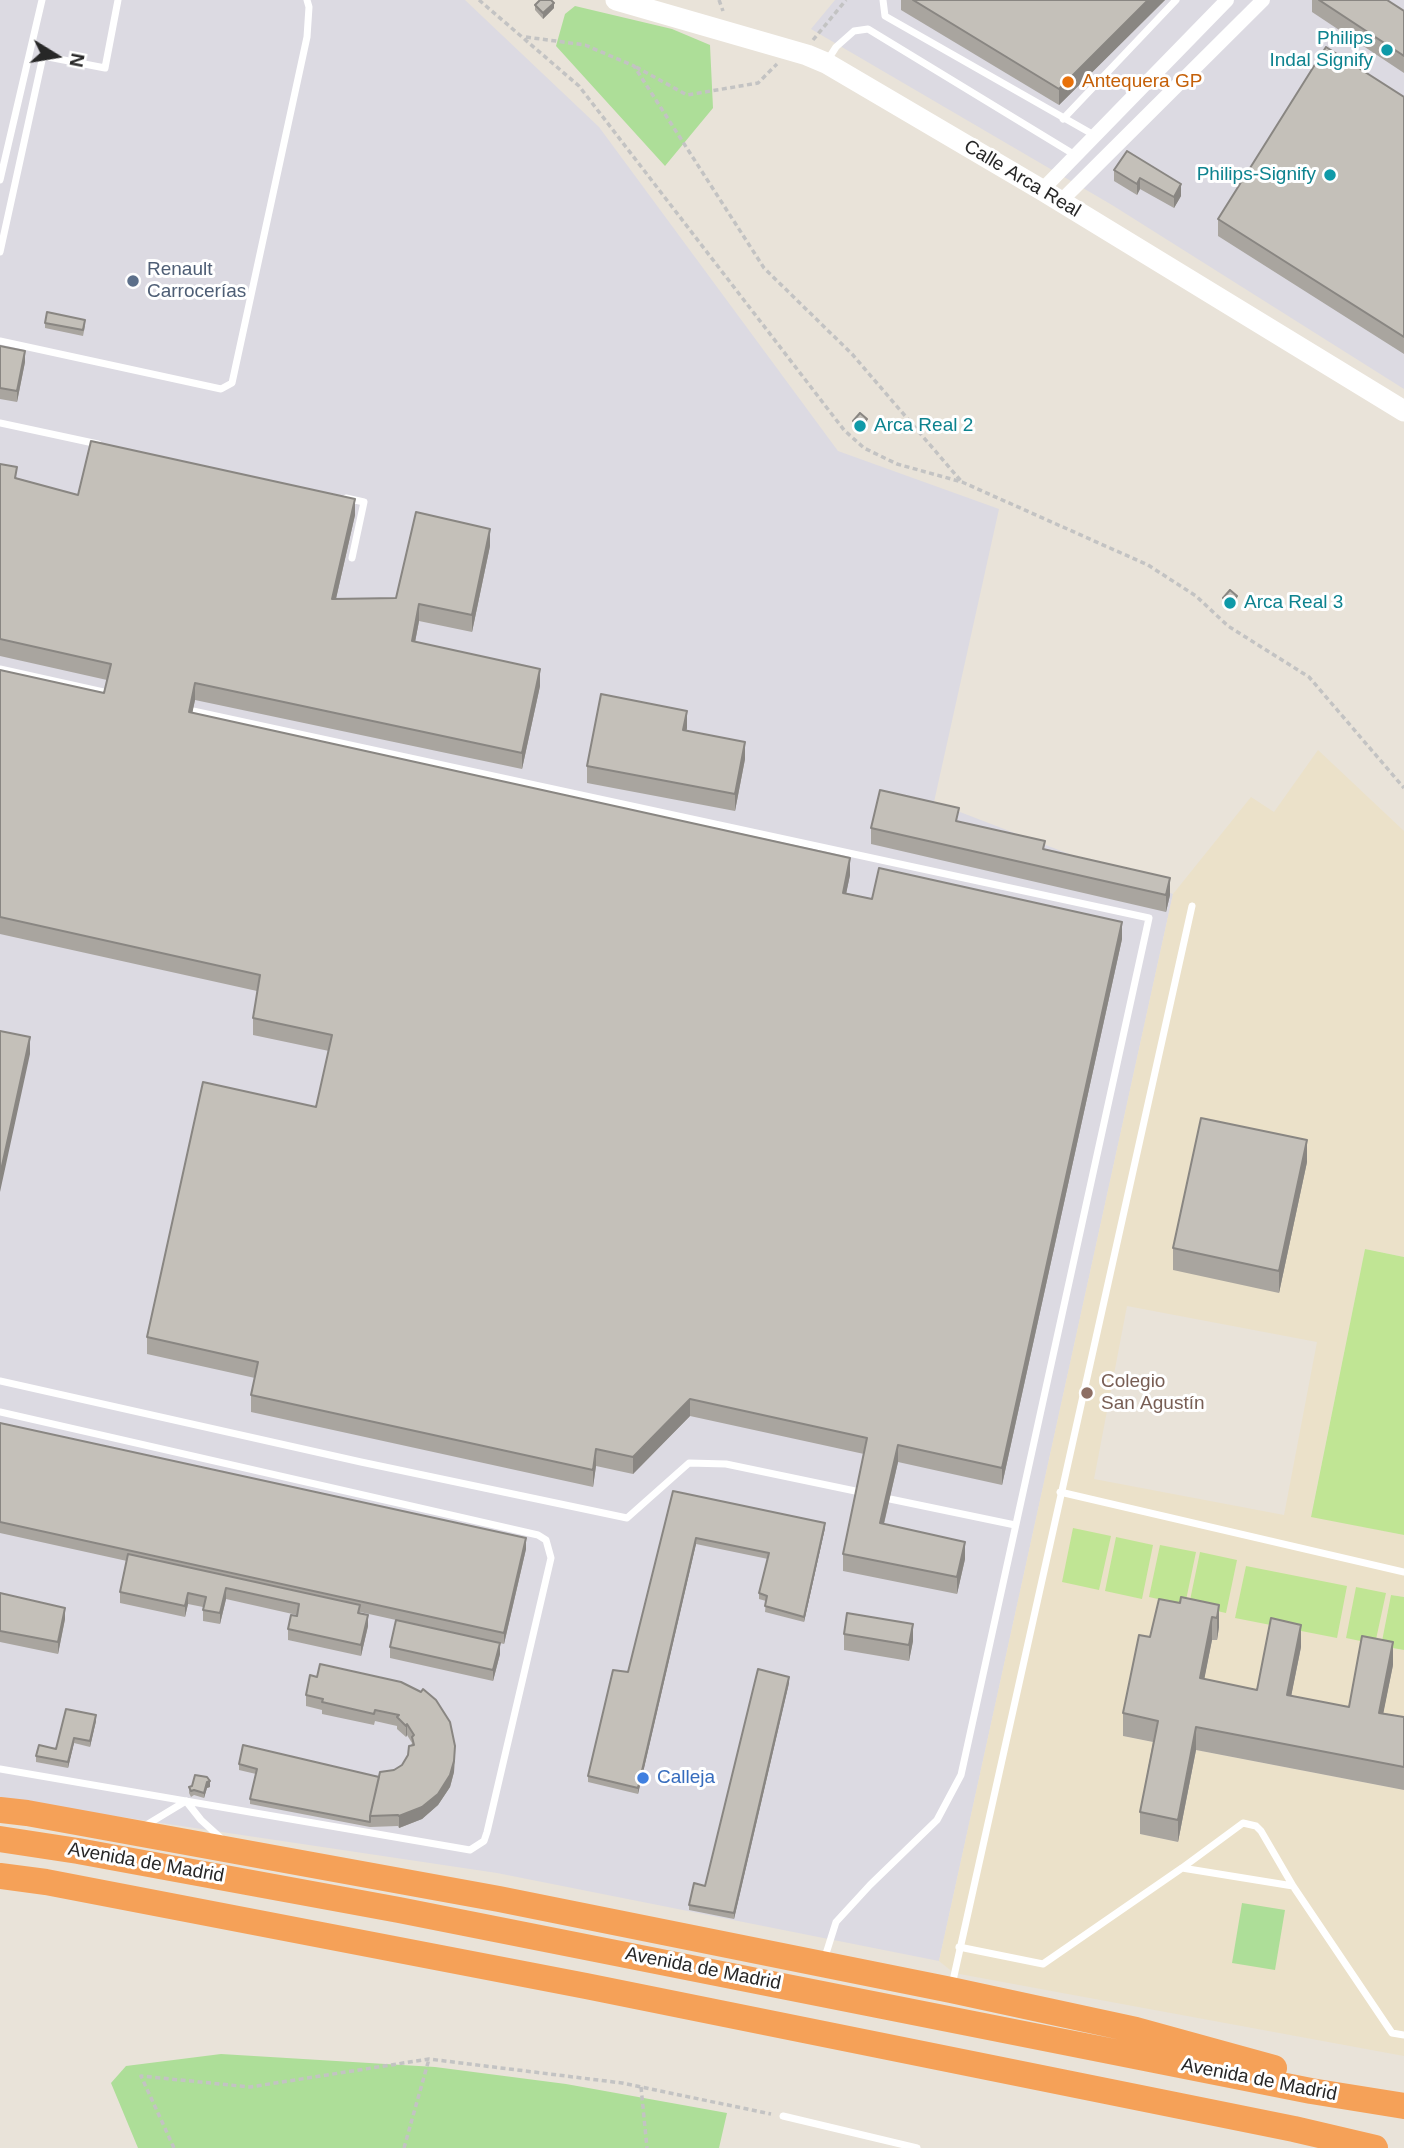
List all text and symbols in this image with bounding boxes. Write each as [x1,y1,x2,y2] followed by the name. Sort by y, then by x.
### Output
[21,21,91,91] north arrow
[1269,28,1373,72] place label: Philips Indal Signify
[1379,42,1395,58] marker: Philips Indal Signify
[65,51,89,69] text: N
[1082,71,1202,93] place label: Antequera GP
[1060,74,1076,90] marker: Antequera GP
[960,135,1084,223] street label: Calle Arca Real
[1197,164,1316,186] place label: Philips-Signify
[1322,167,1338,183] marker: Philips-Signify
[147,259,246,303] place label: Renault Carrocerías
[125,273,141,289] marker: Renault Carrocerías
[874,415,973,437] place label: Arca Real 2
[852,418,868,434] marker: Arca Real 2
[1244,592,1343,614] place label: Arca Real 3
[1222,595,1238,611] marker: Arca Real 3
[1101,1371,1205,1415] place label: Colegio San Agustín
[1079,1385,1095,1401] marker: Colegio San Agustín
[657,1767,715,1789] place label: Calleja
[635,1770,651,1786] marker: Calleja
[66,1838,226,1888] street label: Avenida de Madrid
[623,1943,783,1995] street label: Avenida de Madrid
[1179,2054,1339,2106] street label: Avenida de Madrid

